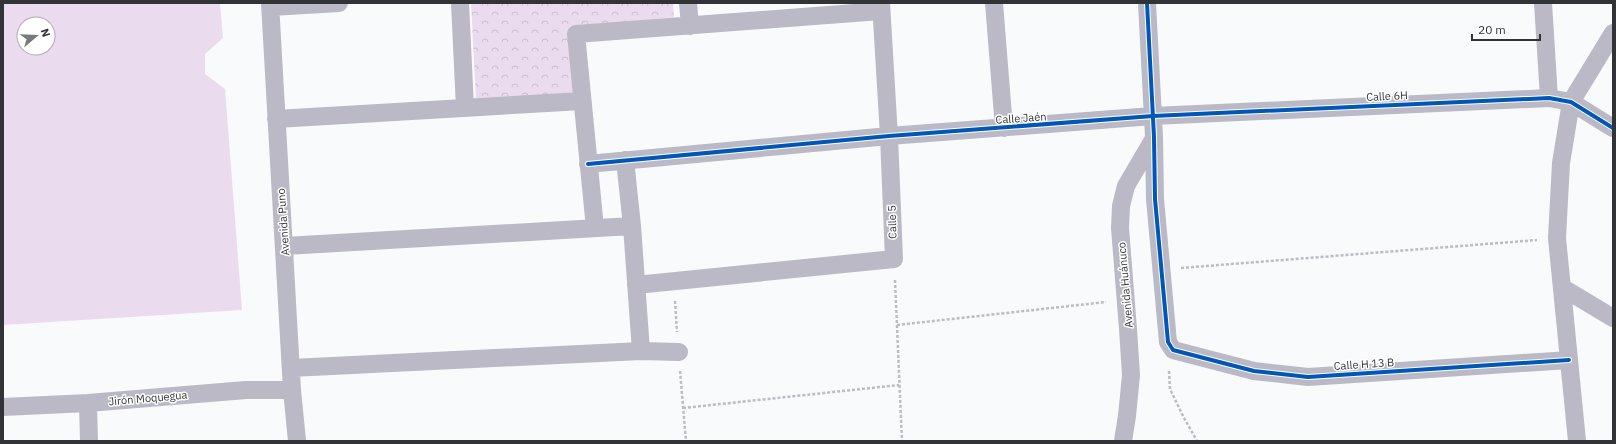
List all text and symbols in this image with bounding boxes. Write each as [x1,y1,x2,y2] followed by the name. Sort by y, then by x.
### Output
[16,16,56,56] north arrow
[1472,16,1540,42] scale bar
[1478,22,1506,37] text: 20 m
[38,27,53,39] text: N
[1366,88,1408,104] street label: Calle 6H
[995,109,1047,127] street label: Calle Jaén
[274,188,292,256] street label: Avenida Puno
[884,205,900,239] street label: Calle 5
[1114,242,1136,328] street label: Avenida Huánuco
[1333,355,1395,373] street label: Calle H 13 B
[108,388,188,408] street label: Jirón Moquegua

